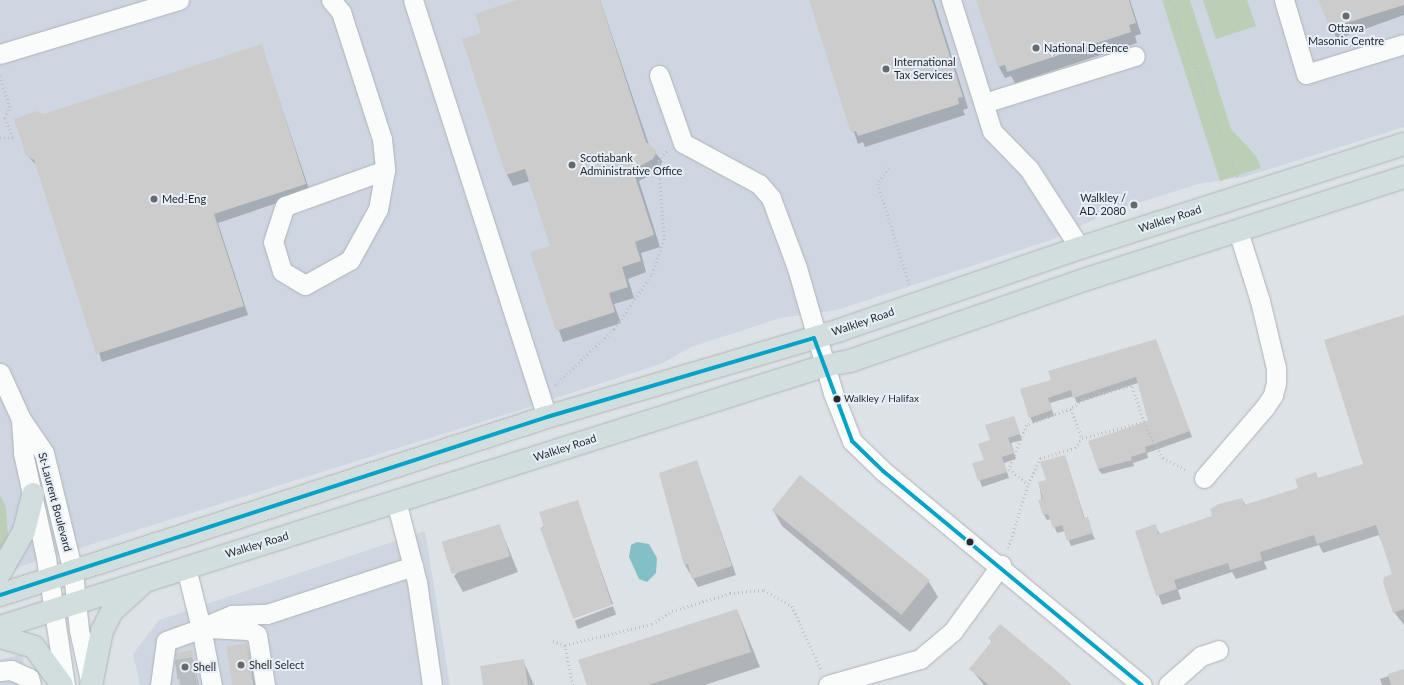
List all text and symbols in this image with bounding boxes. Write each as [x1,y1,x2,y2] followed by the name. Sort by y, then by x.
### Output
[1341,11,1351,21] marker: Ottawa Masonic Centre
[1308,22,1384,48] place label: Ottawa Masonic Centre
[1044,41,1128,55] place label: National Defence
[1031,43,1041,53] marker: National Defence
[894,56,956,82] place label: International Tax Services
[881,64,891,74] marker: International Tax Services
[580,152,682,178] place label: Scotiabank Administrative Office
[567,160,577,170] marker: Scotiabank Administrative Office
[162,192,206,206] place label: Med-Eng
[1080,192,1126,218] place label: Walkley / AD. 2080
[149,194,159,204] marker: Med-Eng
[1129,200,1139,210] marker: Walkley / AD. 2080
[1137,203,1203,235] street label: Walkley Road
[830,305,896,339] street label: Walkley Road
[844,393,919,405] place label: Walkley / Halifax
[832,394,842,404] marker: Walkley / Halifax
[532,432,598,464] street label: Walkley Road
[35,451,75,553] street label: St-Laurent Boulevard
[224,529,290,561] street label: Walkley Road
[965,537,975,547] unlabelled marker
[249,658,304,672] place label: Shell Select
[193,660,216,674] place label: Shell
[236,660,246,670] marker: Shell Select
[180,662,190,672] marker: Shell

